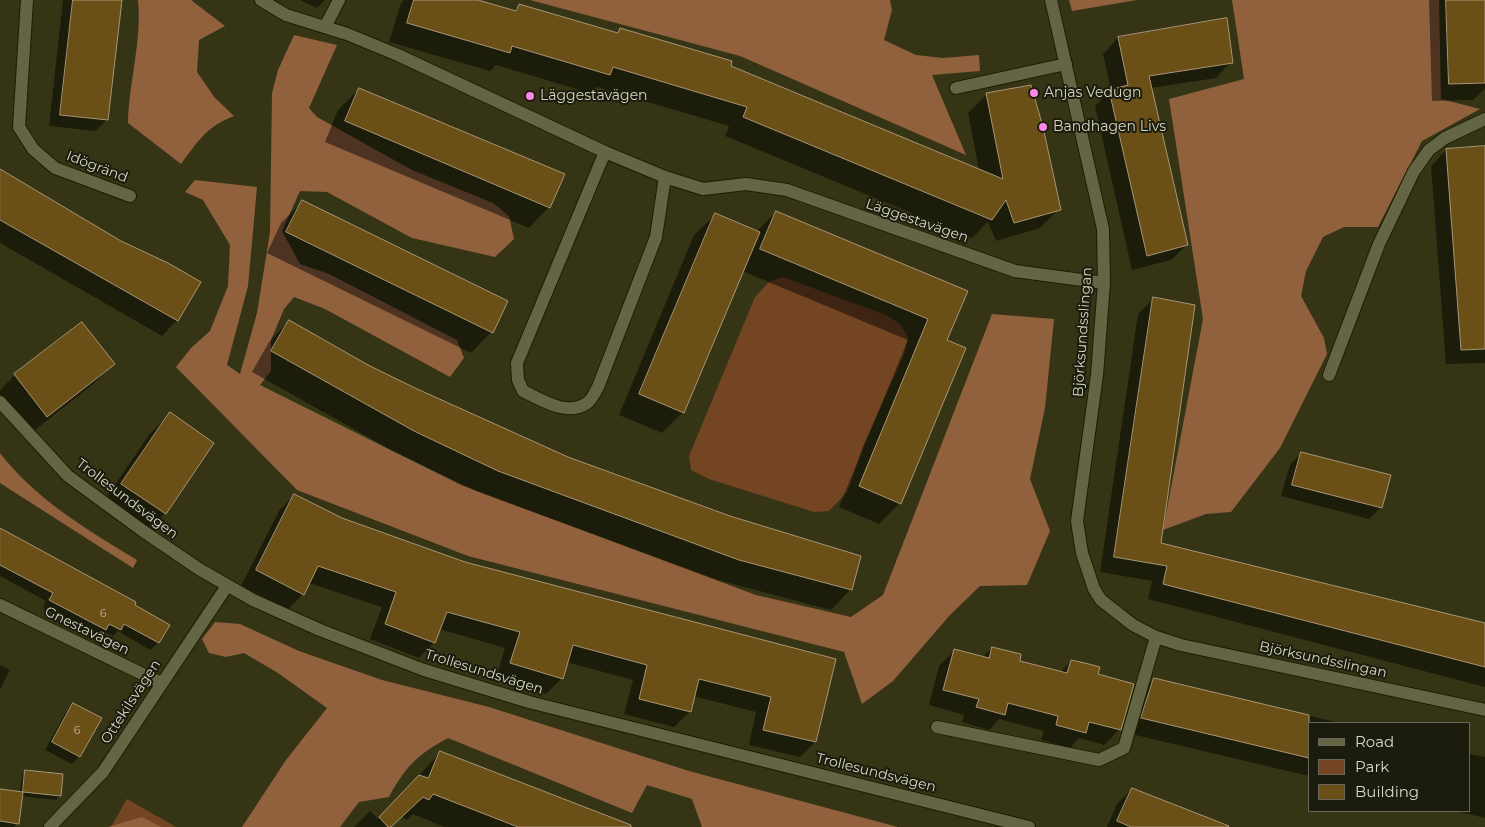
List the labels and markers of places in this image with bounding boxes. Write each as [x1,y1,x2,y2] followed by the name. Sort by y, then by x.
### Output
[1044,85,1142,101] place label: Anjas Vedugn
[1028,87,1040,99] marker: Anjas Vedugn
[540,88,648,104] place label: Läggestavägen
[524,90,536,102] marker: Läggestavägen
[1053,119,1166,135] place label: Bandhagen Livs
[1037,121,1049,133] marker: Bandhagen Livs

